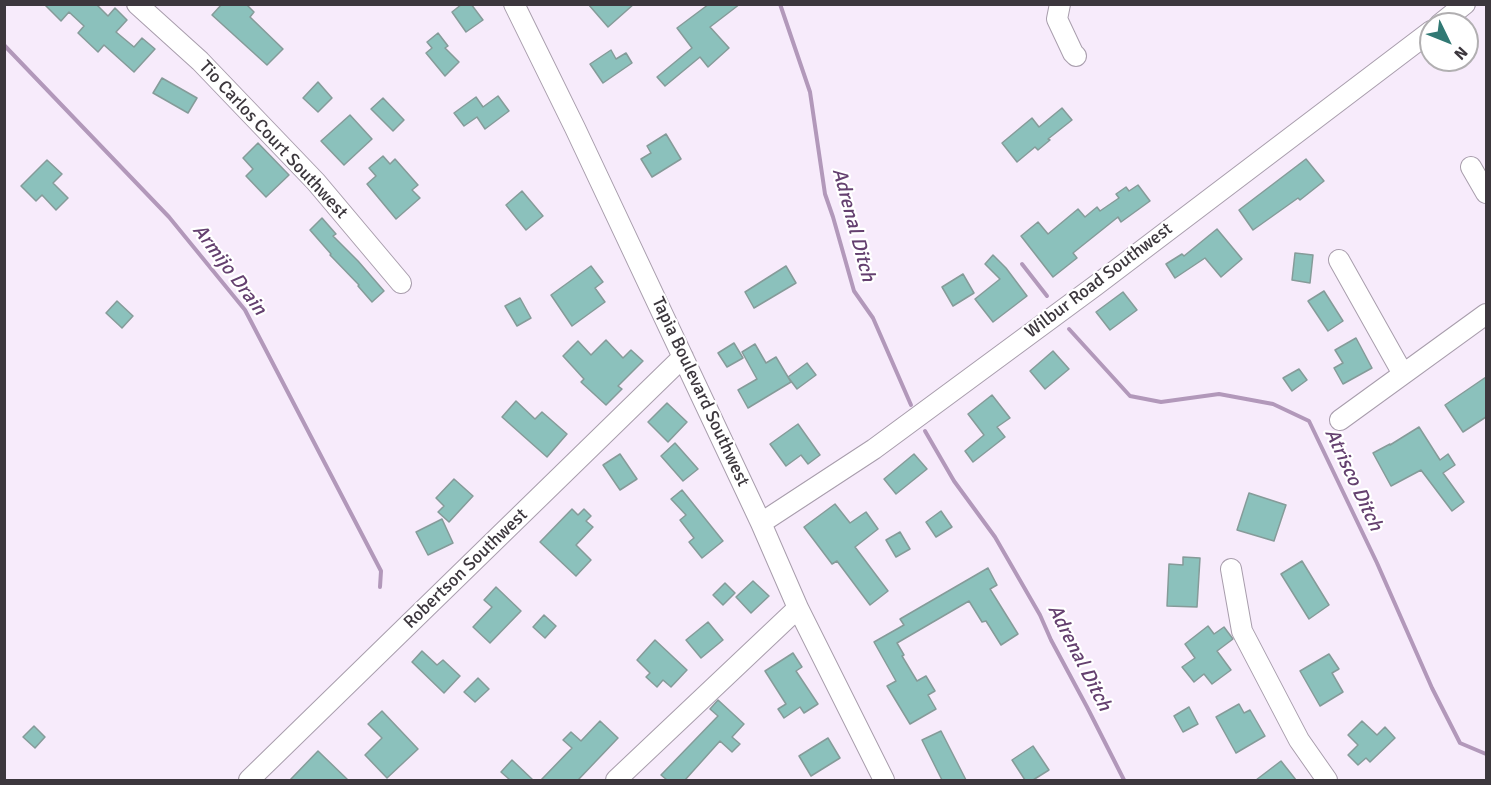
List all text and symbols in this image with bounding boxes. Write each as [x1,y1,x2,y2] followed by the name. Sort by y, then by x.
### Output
[1419,12,1479,72] north arrow
[1450,42,1472,64] text: N
[194,57,352,223] street label: Tio Carlos Court Southwest
[826,166,880,284] water label: Adrenal Ditch
[1021,219,1177,343] street label: Wilbur Road Southwest
[187,220,271,320] water label: Armijo Drain
[647,294,753,490] street label: Tapia Boulevard Southwest
[1319,425,1387,535] water label: Atrisco Ditch
[400,504,532,634] street label: Robertson Southwest
[1042,601,1116,715] water label: Adrenal Ditch

